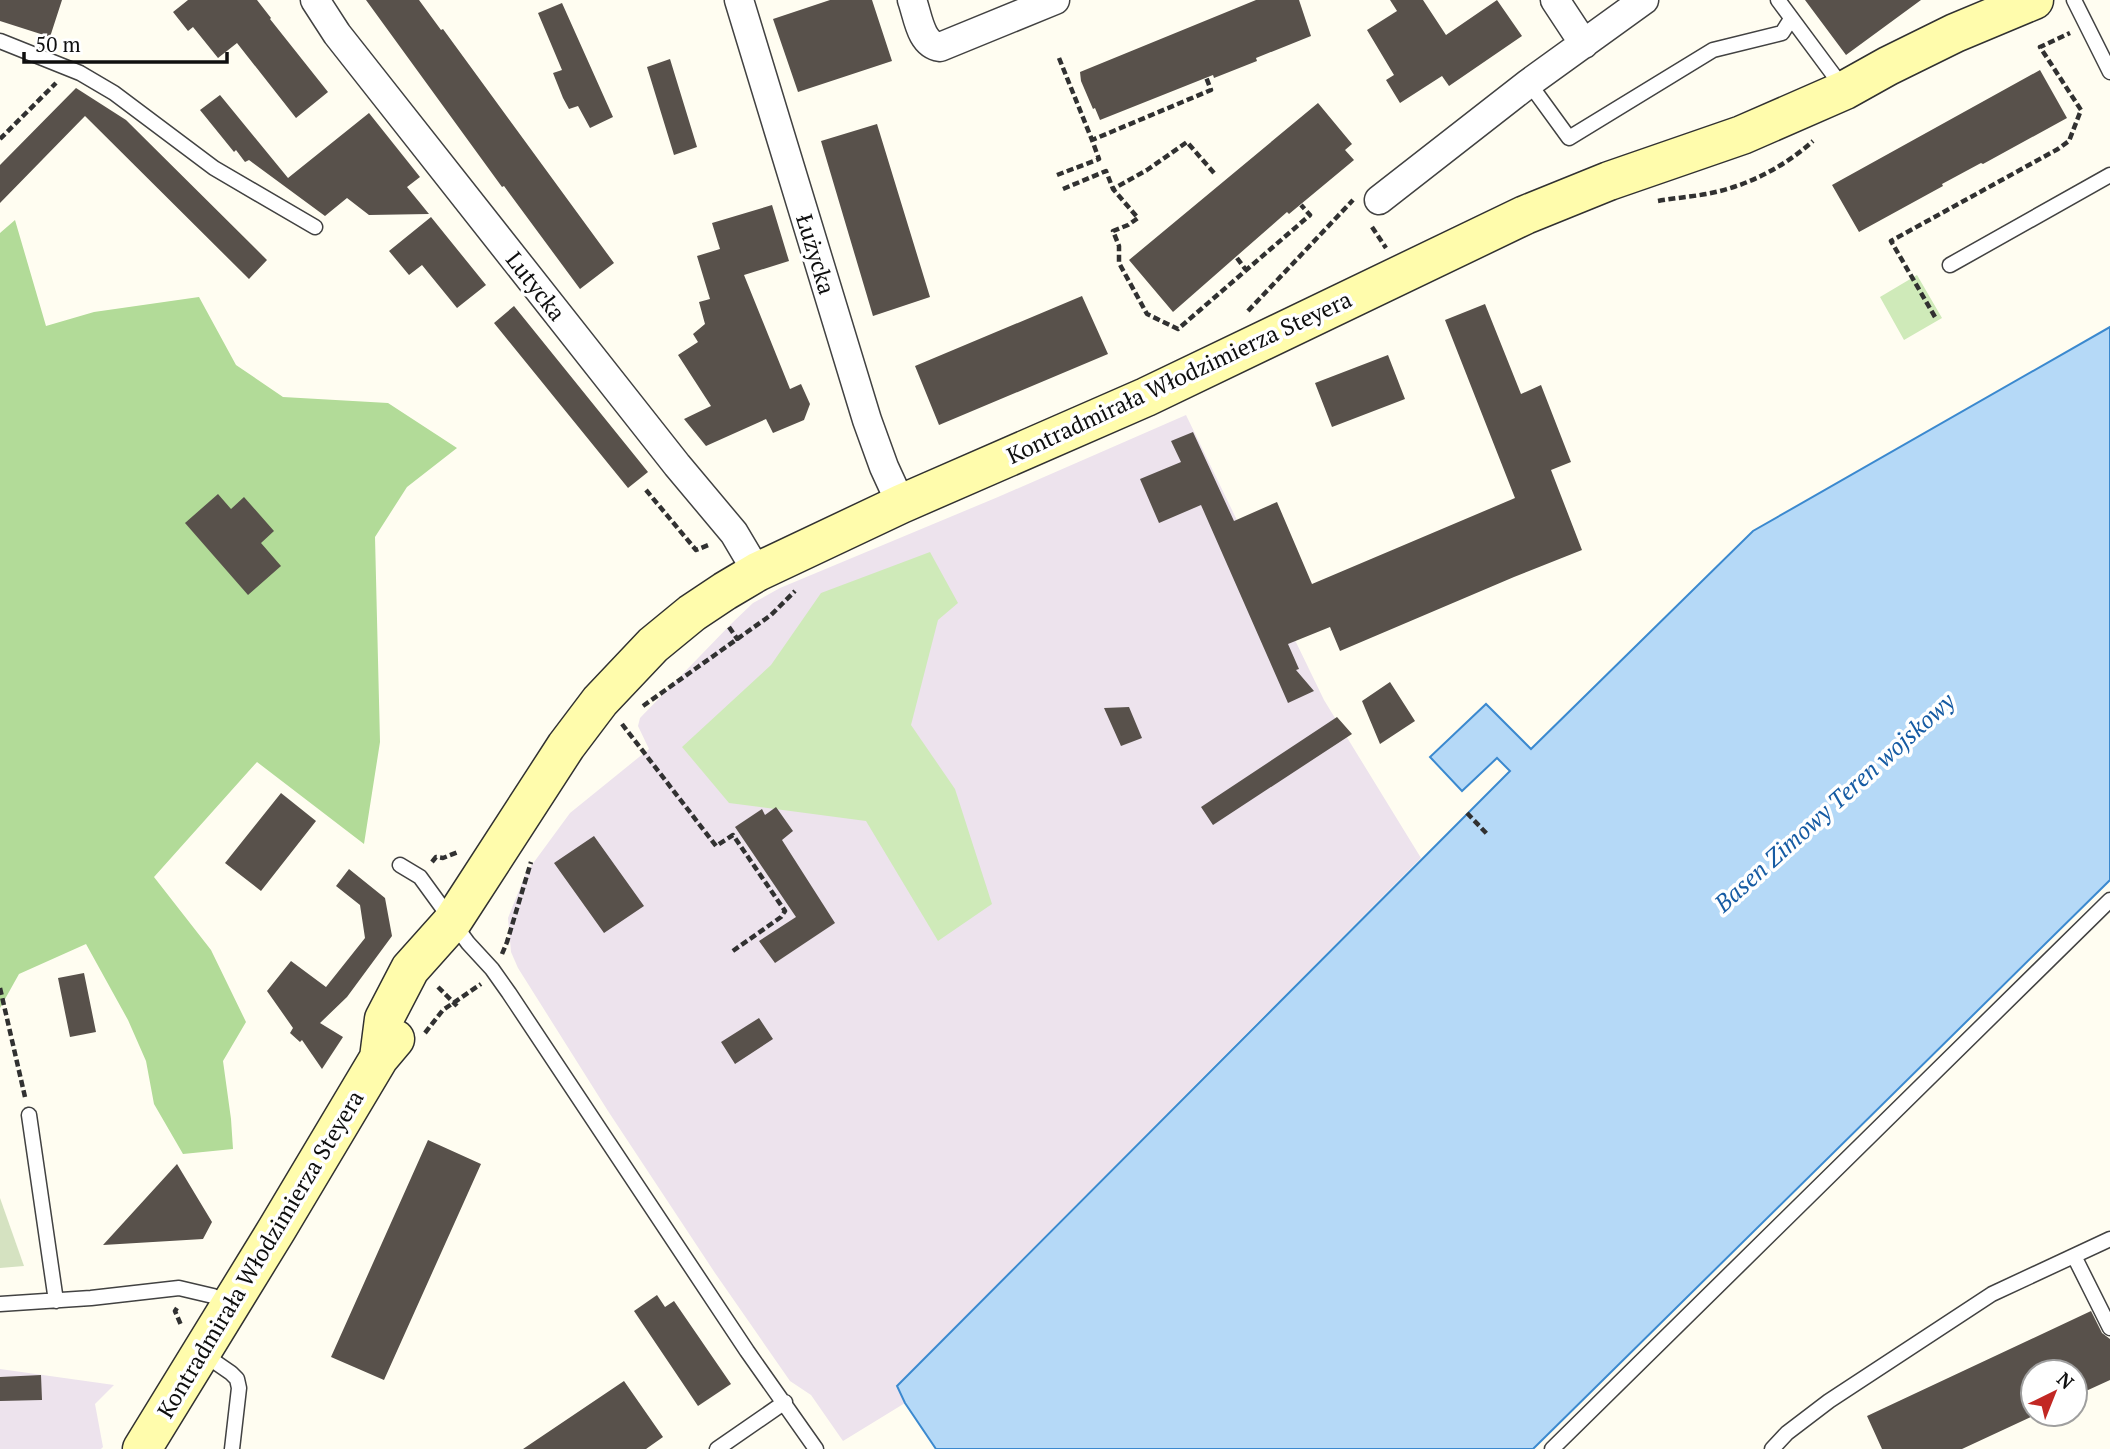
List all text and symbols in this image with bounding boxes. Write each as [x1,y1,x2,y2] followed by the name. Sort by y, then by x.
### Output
[24,21,228,65] scale bar
[35,30,81,58] text: 50 m
[789,210,843,298] street label: Łużycka
[499,245,573,327] street label: Lutycka
[1002,283,1357,471] street label: Kontradmirała Włodzimierza Steyera
[1706,685,1962,919] water label: Basen Zimowy Teren wojskowy
[150,1084,371,1424] street label: Kontradmirała Włodzimierza Steyera
[2019,1358,2089,1428] north arrow
[2052,1366,2080,1395] text: N

